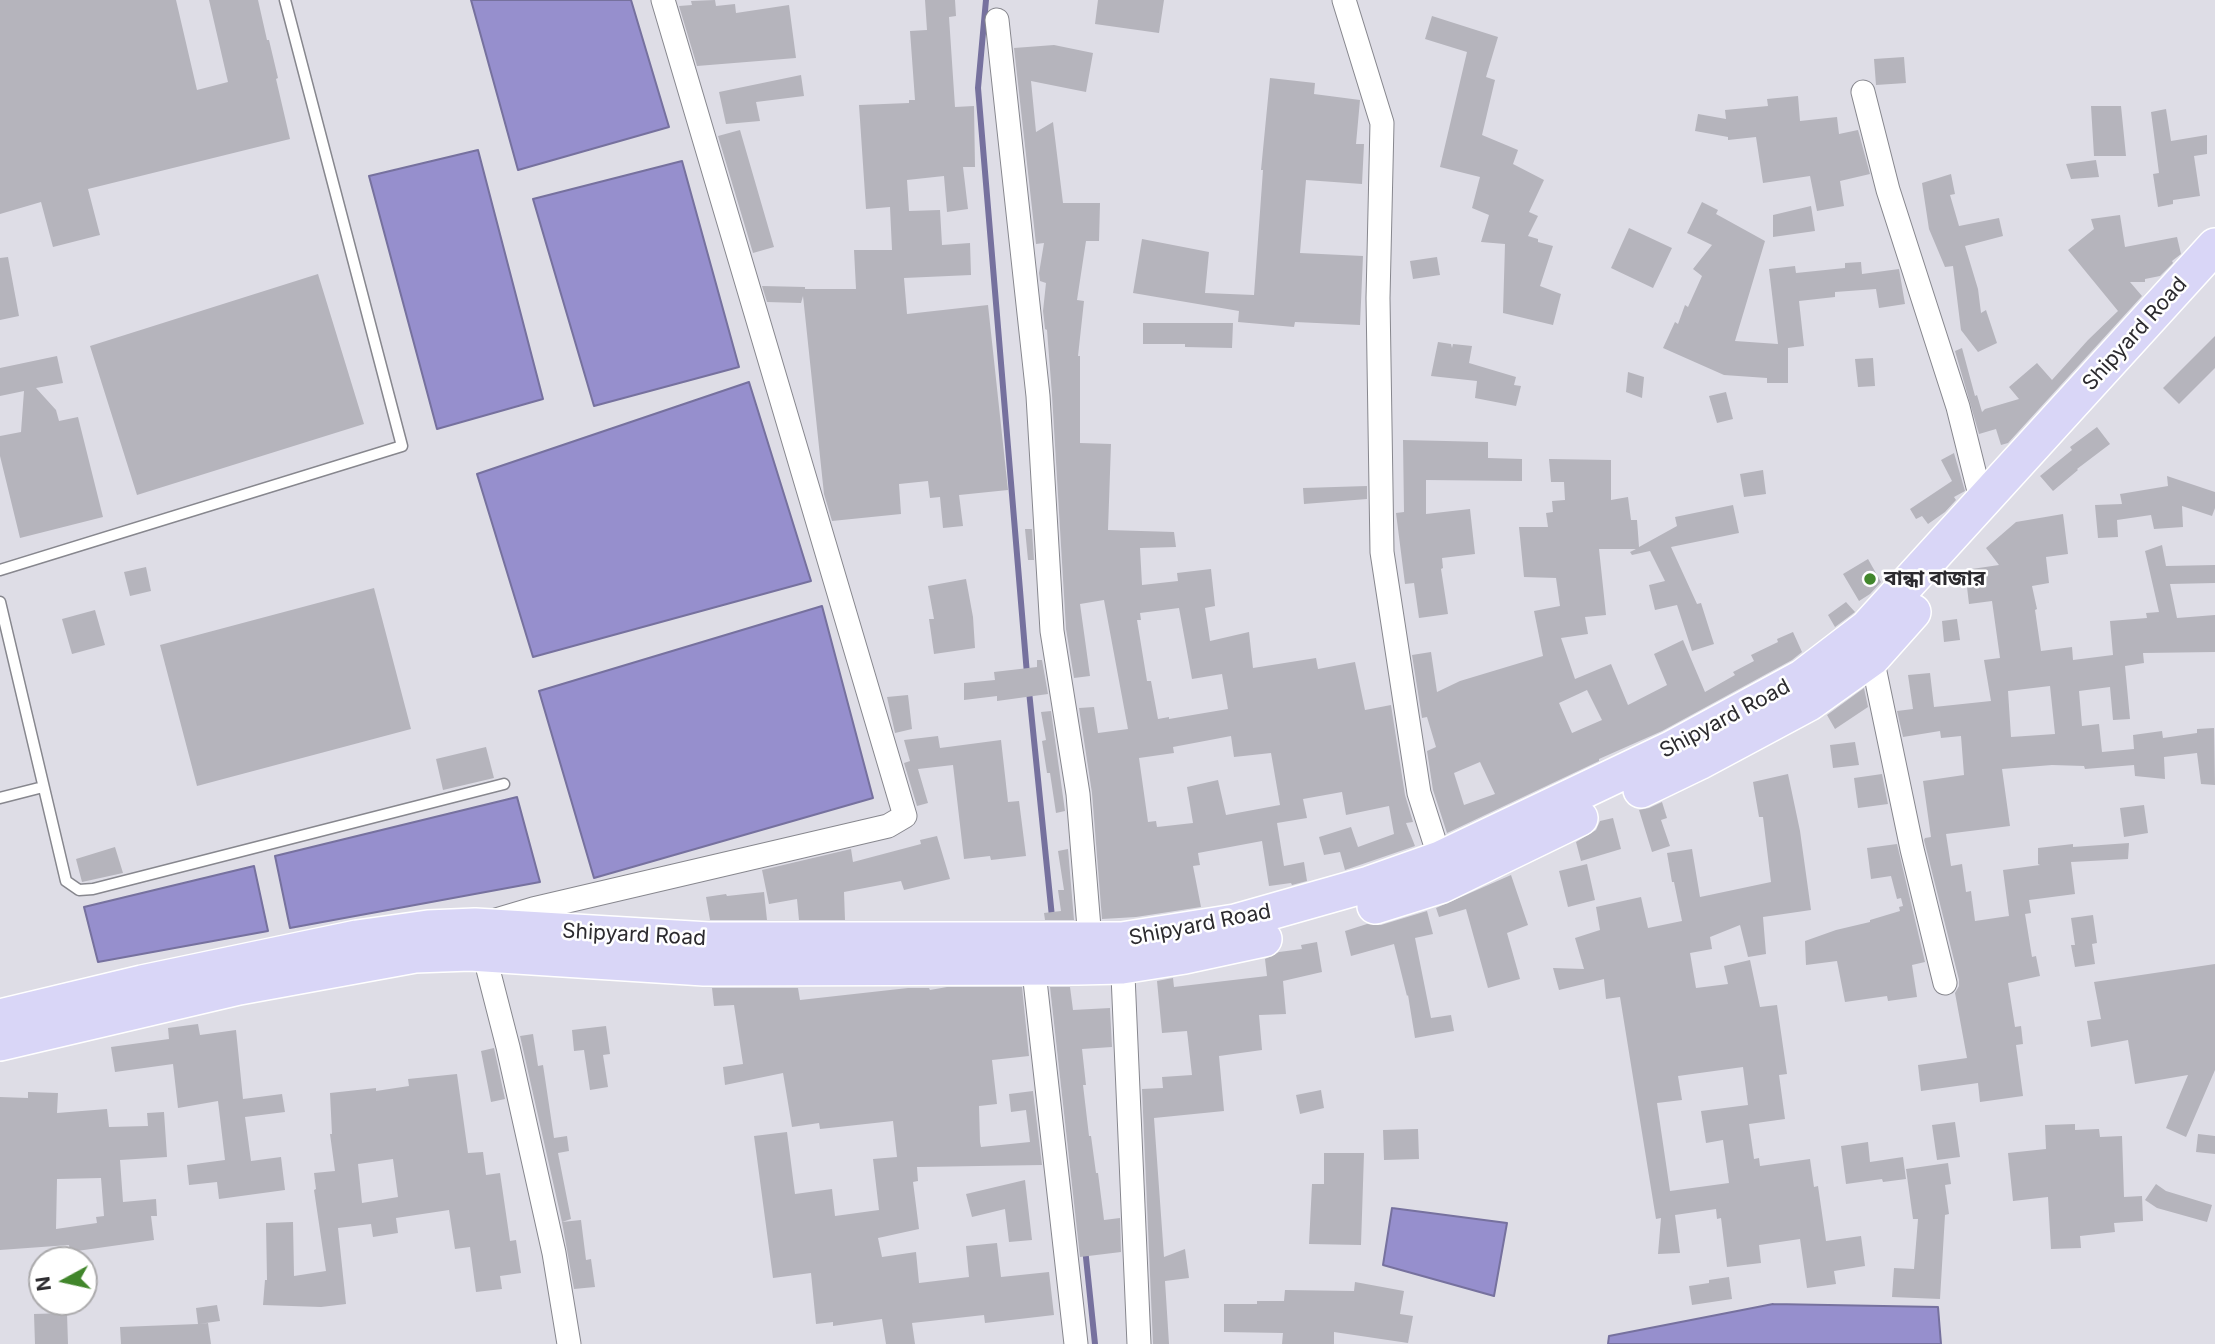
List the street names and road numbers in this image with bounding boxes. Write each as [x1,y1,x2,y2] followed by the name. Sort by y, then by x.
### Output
[2077,272,2193,396] street label: Shipyard Road
[1656,674,1794,764] street label: Shipyard Road
[1127,899,1273,951] street label: Shipyard Road
[561,919,707,951] street label: Shipyard Road

